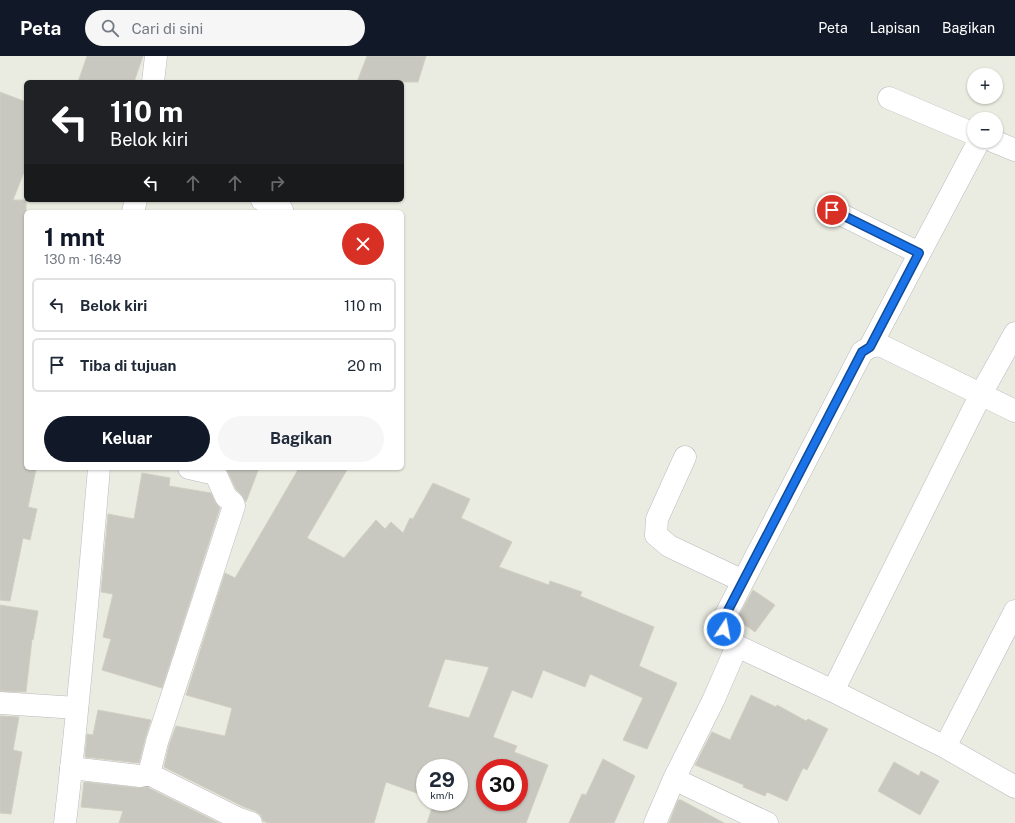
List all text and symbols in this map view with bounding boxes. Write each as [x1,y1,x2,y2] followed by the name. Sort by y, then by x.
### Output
[85,10,365,46] search box
[20,17,61,39] text: Peta
[99,17,121,39] icon: search
[131,20,203,37] text: Cari di sini
[818,20,848,36] text: Peta
[870,20,920,36] text: Lapisan
[942,20,995,36] text: Bagikan
[967,68,1003,148] map controls
[967,68,1003,104] button: +
[110,95,183,128] text: 110 m
[44,96,96,148] icon: left
[967,112,1003,148] button: −
[110,129,188,150] text: Belok kiri
[140,172,162,194] icon: left
[182,172,204,194] icon: ahead
[224,172,246,194] icon: ahead
[266,172,288,194] icon: right
[815,193,849,227] pin
[821,199,843,221] icon: arrive
[44,223,105,251] text: 1 mnt
[342,223,384,265] button: close
[44,252,122,267] text: 130 m · 16:49
[46,294,68,316] icon: left
[80,297,147,314] text: Belok kiri
[344,297,382,314] text: 110 m
[46,354,68,376] icon: arrive
[80,357,176,374] text: Tiba di tujuan
[347,357,382,374] text: 20 m
[44,416,210,462] button: Keluar
[218,416,384,462] button: Bagikan
[703,608,745,650] position arrow
[476,759,528,811] speed limit sign: 30
[429,768,455,792] text: 29
[430,789,454,801] text: km/h

